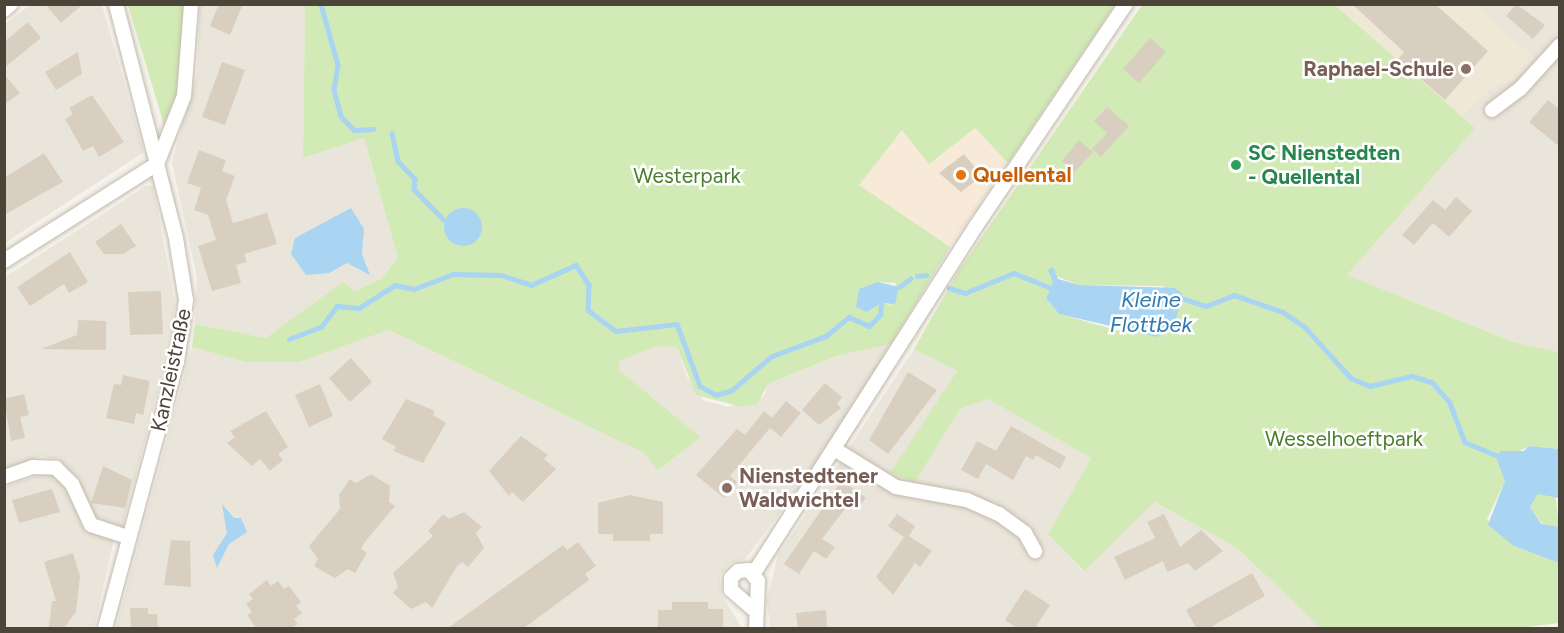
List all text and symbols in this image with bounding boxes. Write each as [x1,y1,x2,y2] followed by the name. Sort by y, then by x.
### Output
[1303,56,1454,82] place label: Raphael-Schule
[1459,62,1473,76] marker: Raphael-Schule
[1248,140,1400,190] place label: SC Nienstedten - Quellental
[1229,158,1243,172] marker: SC Nienstedten - Quellental
[973,162,1072,188] place label: Quellental
[633,163,741,189] park label: Westerpark
[954,168,968,182] marker: Quellental
[1110,286,1192,338] water label: Kleine Flottbek
[146,306,196,434] street label: Kanzleistraße
[1265,426,1423,452] park label: Wesselhoeftpark
[739,463,878,513] place label: Nienstedtener Waldwichtel
[720,481,734,495] marker: Nienstedtener Waldwichtel

